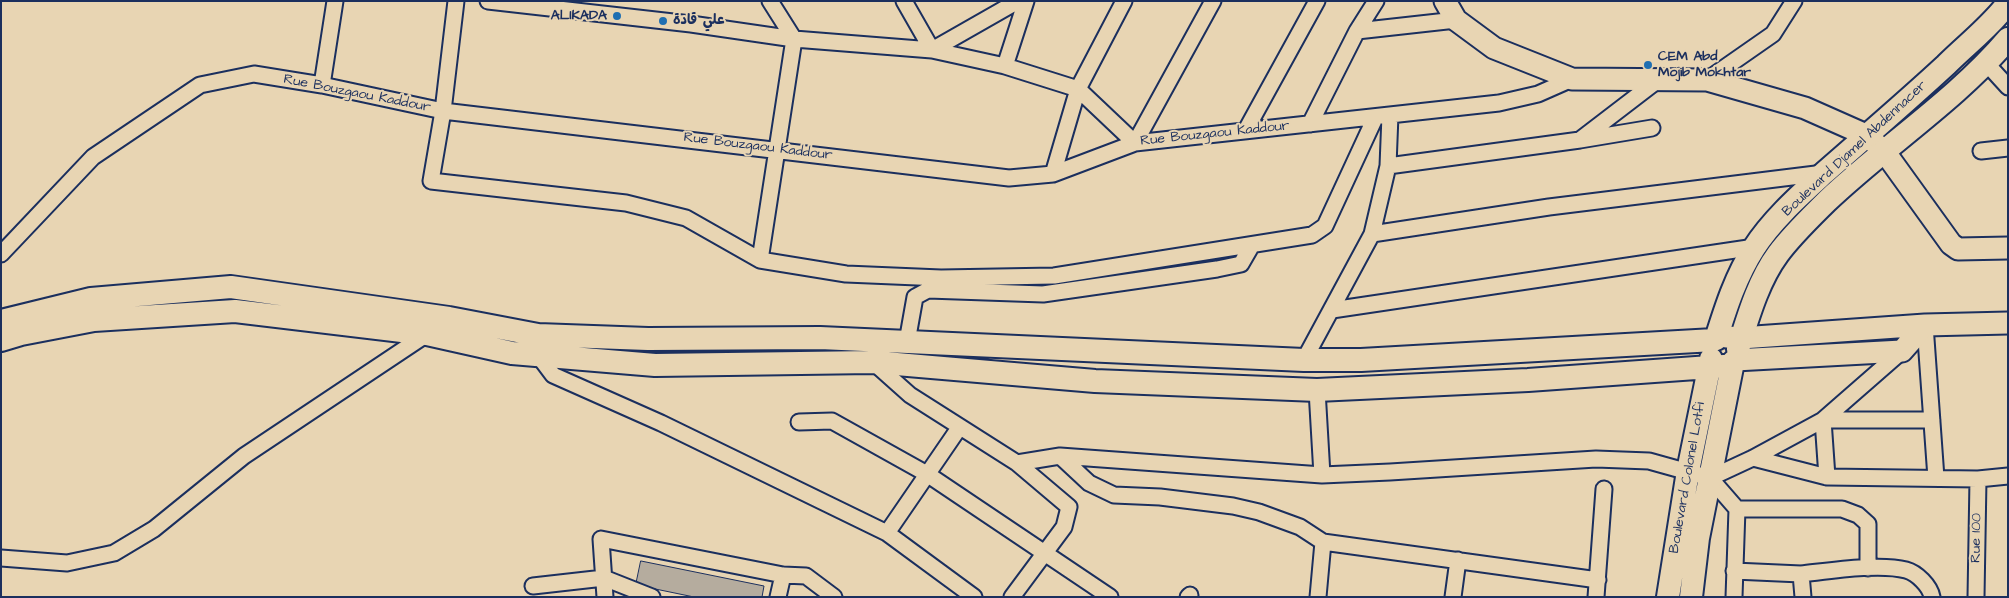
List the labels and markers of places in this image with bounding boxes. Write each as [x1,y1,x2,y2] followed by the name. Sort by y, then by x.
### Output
[551,8,607,24] place label: ALIKADA
[611,10,623,22] marker: ALIKADA
[673,13,725,29] place label: علي قادة
[657,15,669,27] marker: علي قادة
[1658,49,1751,82] place label: CEM Abd Mojib Mokhtar
[1642,59,1654,71] marker: CEM Abd Mojib Mokhtar

